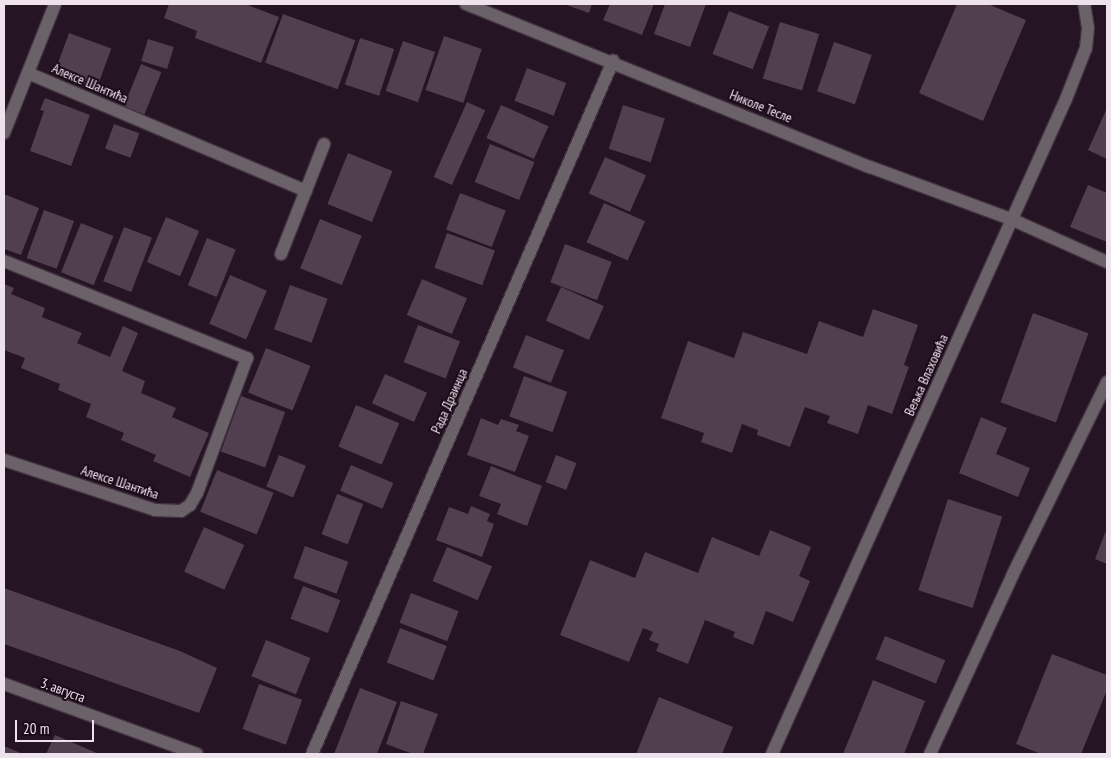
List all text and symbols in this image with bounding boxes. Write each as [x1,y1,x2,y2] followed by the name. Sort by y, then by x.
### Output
[50,60,130,106] street label: Алексе Шантића
[727,86,795,126] street label: Николе Тесле
[901,332,951,418] street label: Вељка Влаховића
[427,366,471,436] street label: Рада Драинца
[79,462,161,502] street label: Алексе Шантића
[38,674,88,706] street label: 3. августа
[18,710,96,742] scale bar
[23,719,49,738] text: 20 m

